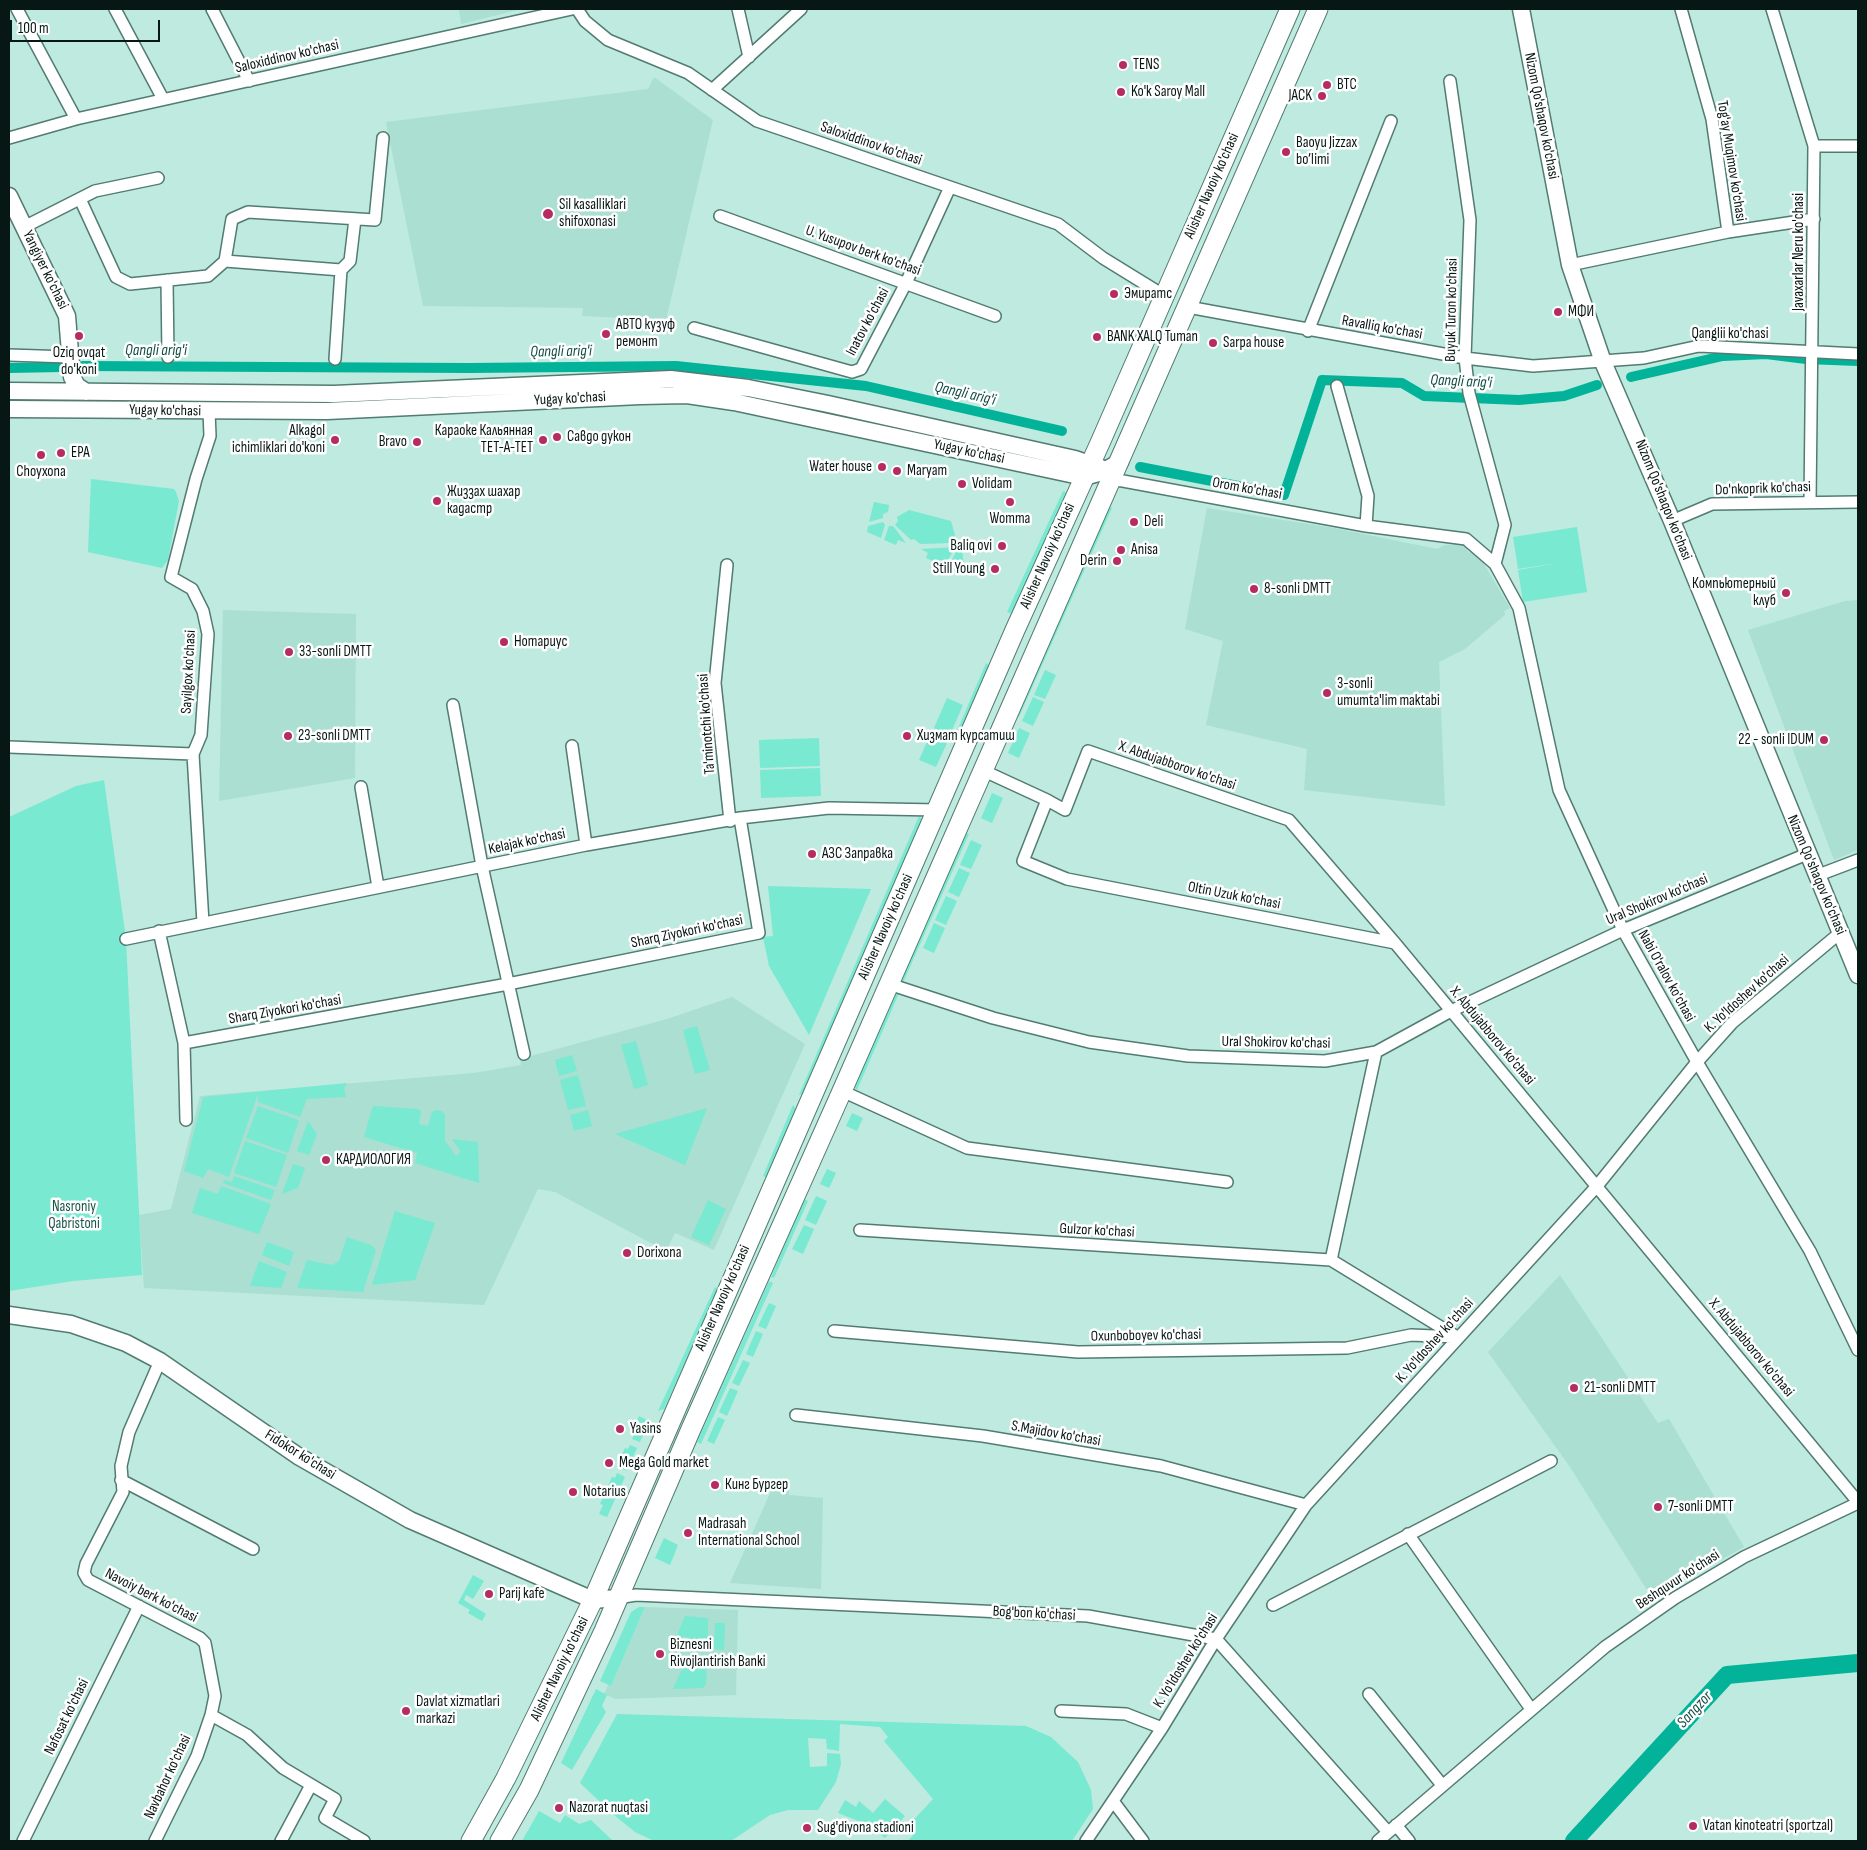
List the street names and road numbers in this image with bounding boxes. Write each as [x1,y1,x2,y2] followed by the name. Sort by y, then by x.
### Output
[233,36,341,78] street label: Saloxiddinov ko'chasi
[1520,51,1562,181] street label: Nizom Qo'shaqov ko'chasi
[1713,99,1749,223] street label: Tog'ay Muqimov ko'chasi
[818,118,924,170] street label: Saloxiddinov ko'chasi
[1181,130,1243,242] street label: Alisher Navoiy ko'chasi
[1790,193,1808,311] street label: Javaxarlar Neru ko'chasi
[803,222,923,280] street label: U. Yusupov berk ko'chasi
[18,228,72,312] street label: Yangiyer ko'chasi
[1442,258,1462,362] street label: Buyuk Turon ko'chasi
[843,285,893,359] street label: Inatov ko'chasi
[1340,312,1424,344] street label: Ravalliq ko'chasi
[1692,325,1768,343] street label: Qanglii ko'chasi
[534,388,606,410] street label: Yugay ko'chasi
[129,401,201,421] street label: Yugay ko'chasi
[932,436,1006,468] street label: Yugay ko'chasi
[1631,437,1695,563] street label: Nizom Qo'shaqov ko'chasi
[1211,474,1283,504] street label: Orom ko'chasi
[1715,478,1811,500] street label: Do'nkoprik ko'chasi
[1017,500,1079,612] street label: Alisher Navoiy ko'chasi
[178,630,200,714] street label: Sayilgox ko'chasi
[695,673,719,775] street label: Ta'minotchi ko'chasi
[1116,737,1238,795] street label: X. Abdujabborov ko'chasi
[1783,812,1849,938] street label: Nizom Qo'shaqov ko'chasi
[487,825,567,859] street label: Kelajak ko'chasi
[1603,870,1711,930] street label: Ural Shokirov ko'chasi
[855,871,917,983] street label: Alisher Navoiy ko'chasi
[1186,878,1282,914] street label: Oltin Uzuk ko'chasi
[629,911,745,953] street label: Sharq Ziyokori ko'chasi
[1633,927,1699,1025] street label: Nabi O'ralov ko'chasi
[1701,951,1793,1037] street label: K. Yo'ldoshev ko'chasi
[1446,983,1538,1089] street label: X. Abdujabborov ko'chasi
[227,991,343,1029] street label: Sharq Ziyokori ko'chasi
[1221,1033,1331,1053] street label: Ural Shokirov ko'chasi
[1059,1220,1135,1242] street label: Gulzor ko'chasi
[692,1242,754,1354] street label: Alisher Navoiy ko'chasi
[1392,1295,1478,1387] street label: K. Yo'ldoshev ko'chasi
[1705,1295,1797,1401] street label: X. Abdujabborov ko'chasi
[1091,1326,1201,1346] street label: Oxunboboyev ko'chasi
[1010,1417,1102,1451] street label: S.Majidov ko'chasi
[261,1426,339,1484] street label: Fidokor ko'chasi
[1633,1546,1723,1614] street label: Beshquvur ko'chasi
[102,1565,200,1627] street label: Navoiy berk ko'chasi
[992,1603,1076,1625] street label: Bog'bon ko'chasi
[1150,1610,1222,1712] street label: K. Yo'ldoshev ko'chasi
[527,1614,593,1724] street label: Alisher Navoiy ko'chasi
[41,1676,93,1758] street label: Nafosat ko'chasi
[141,1732,195,1822] street label: Navbahor ko'chasi

